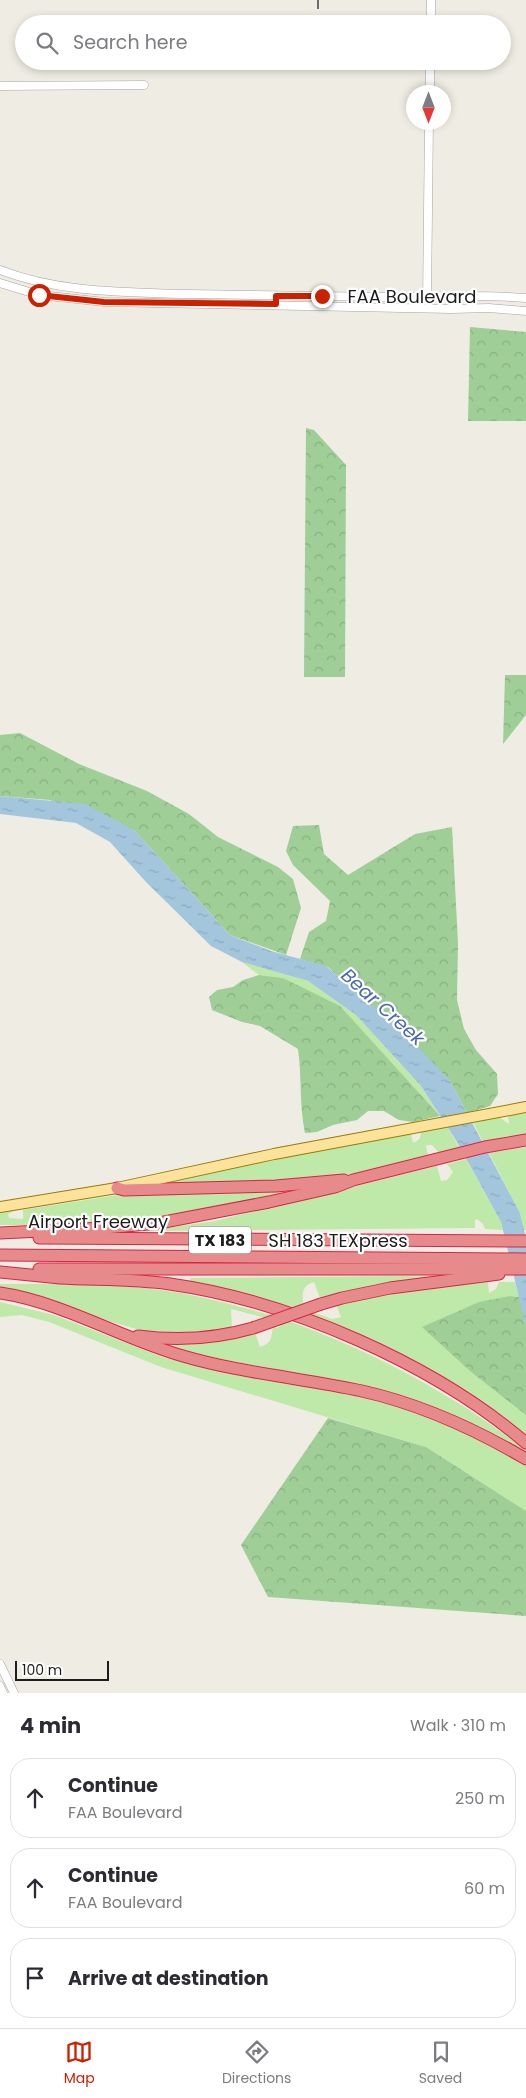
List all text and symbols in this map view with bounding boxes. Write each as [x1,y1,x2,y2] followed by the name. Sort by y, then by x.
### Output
[15,15,511,70] search box
[33,29,61,57] icon: search
[73,29,187,56] text: Search here
[406,85,451,130] north arrow
[28,284,51,307] route start
[348,284,476,309] street label: FAA Boulevard
[311,285,334,308] route end
[335,962,432,1053] water label: Bear Creek
[28,1209,168,1234] street label: Airport Freeway
[189,1226,251,1254] road number: TX 183
[268,1228,408,1253] street label: SH 183 TEXpress
[15,1658,109,1681] scale bar
[22,1660,62,1680] text: 100 m
[20,1711,81,1740] text: 4 min
[410,1714,506,1737] text: Walk · 310 m
[68,1772,158,1799] text: Continue
[21,1784,49,1812] icon: ahead
[455,1787,505,1810] text: 250 m
[68,1801,183,1824] text: FAA Boulevard
[68,1862,158,1889] text: Continue
[21,1874,49,1902] icon: ahead
[464,1877,505,1900] text: 60 m
[68,1891,183,1914] text: FAA Boulevard
[21,1964,49,1992] icon: arrive
[68,1965,269,1992] text: Arrive at destination
[64,2038,95,2089] tab: Map
[222,2038,291,2089] tab: Directions
[419,2038,462,2089] tab: Saved

